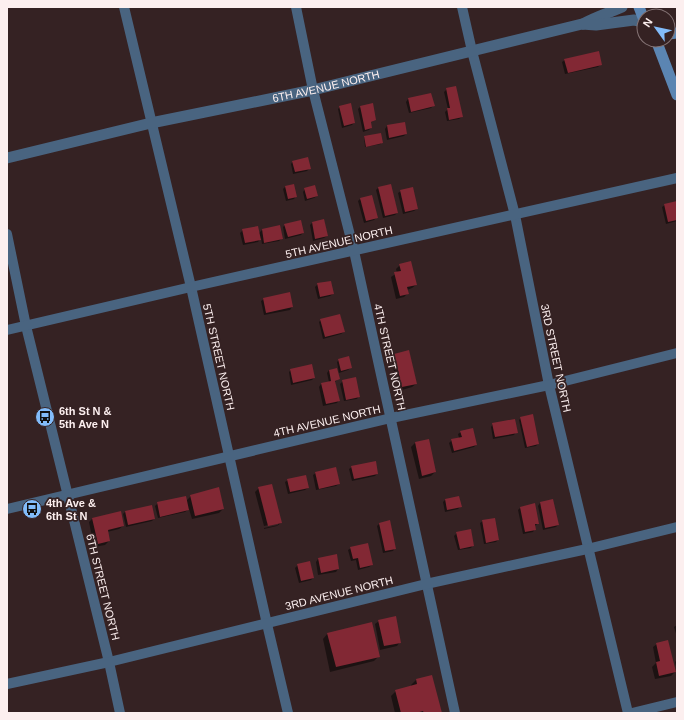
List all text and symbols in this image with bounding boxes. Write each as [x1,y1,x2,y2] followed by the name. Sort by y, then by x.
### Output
[636,8,676,48] north arrow
[640,16,655,29] text: N
[271,68,381,104] street label: 6TH AVENUE NORTH
[284,224,394,260] street label: 5TH AVENUE NORTH
[201,303,237,412] street label: 5TH STREET NORTH
[372,303,408,412] street label: 4TH STREET NORTH
[539,303,573,413] street label: 3RD STREET NORTH
[272,403,382,439] street label: 4TH AVENUE NORTH
[59,405,112,430] place label: 6th St N & 5th Ave N
[34,406,56,428] bus stop icon: 6th St N & 5th Ave N
[46,497,96,522] place label: 4th Ave & 6th St N
[21,498,43,520] bus stop icon: 4th Ave & 6th St N
[84,533,122,641] street label: 6TH STREET NORTH
[284,574,394,612] street label: 3RD AVENUE NORTH

